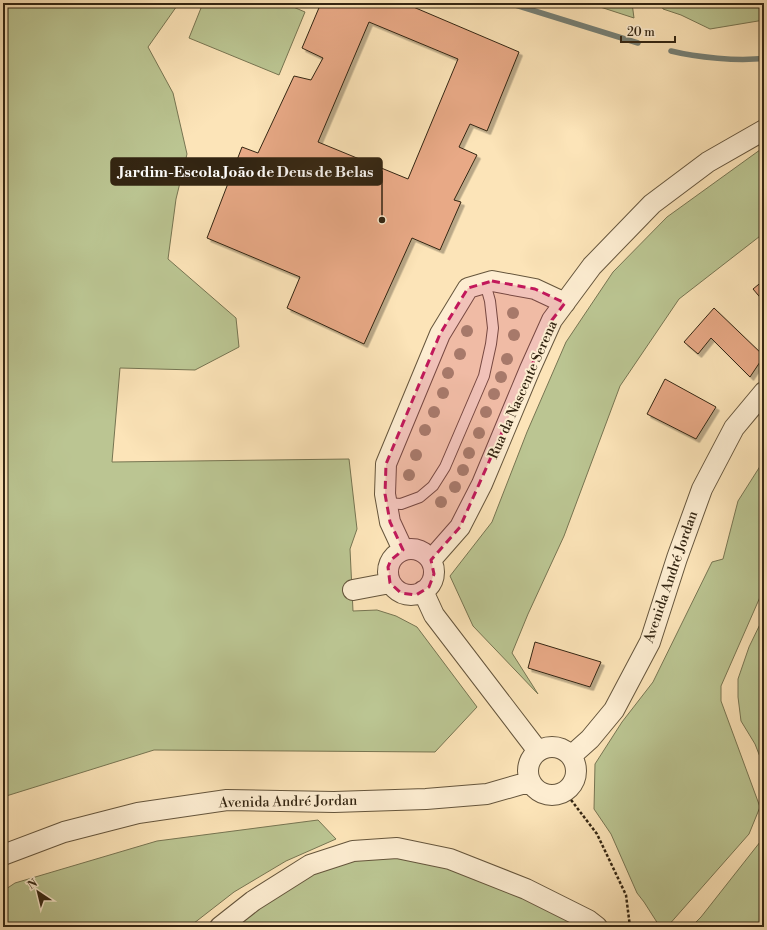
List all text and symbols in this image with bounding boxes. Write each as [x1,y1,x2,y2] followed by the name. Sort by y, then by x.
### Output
[621,18,675,44] scale bar
[627,25,655,40] text: 20 m
[111,158,382,185] callout: Jardim-Escola João de Deus de Belas
[117,163,373,182] text: Jardim-Escola João de Deus de Belas
[484,317,562,462] street label: Rua da Nascente Serena
[640,508,702,646] street label: Avenida André Jordan
[218,792,358,812] street label: Avenida André Jordan
[18,872,58,912] north arrow
[25,876,41,893] text: N

